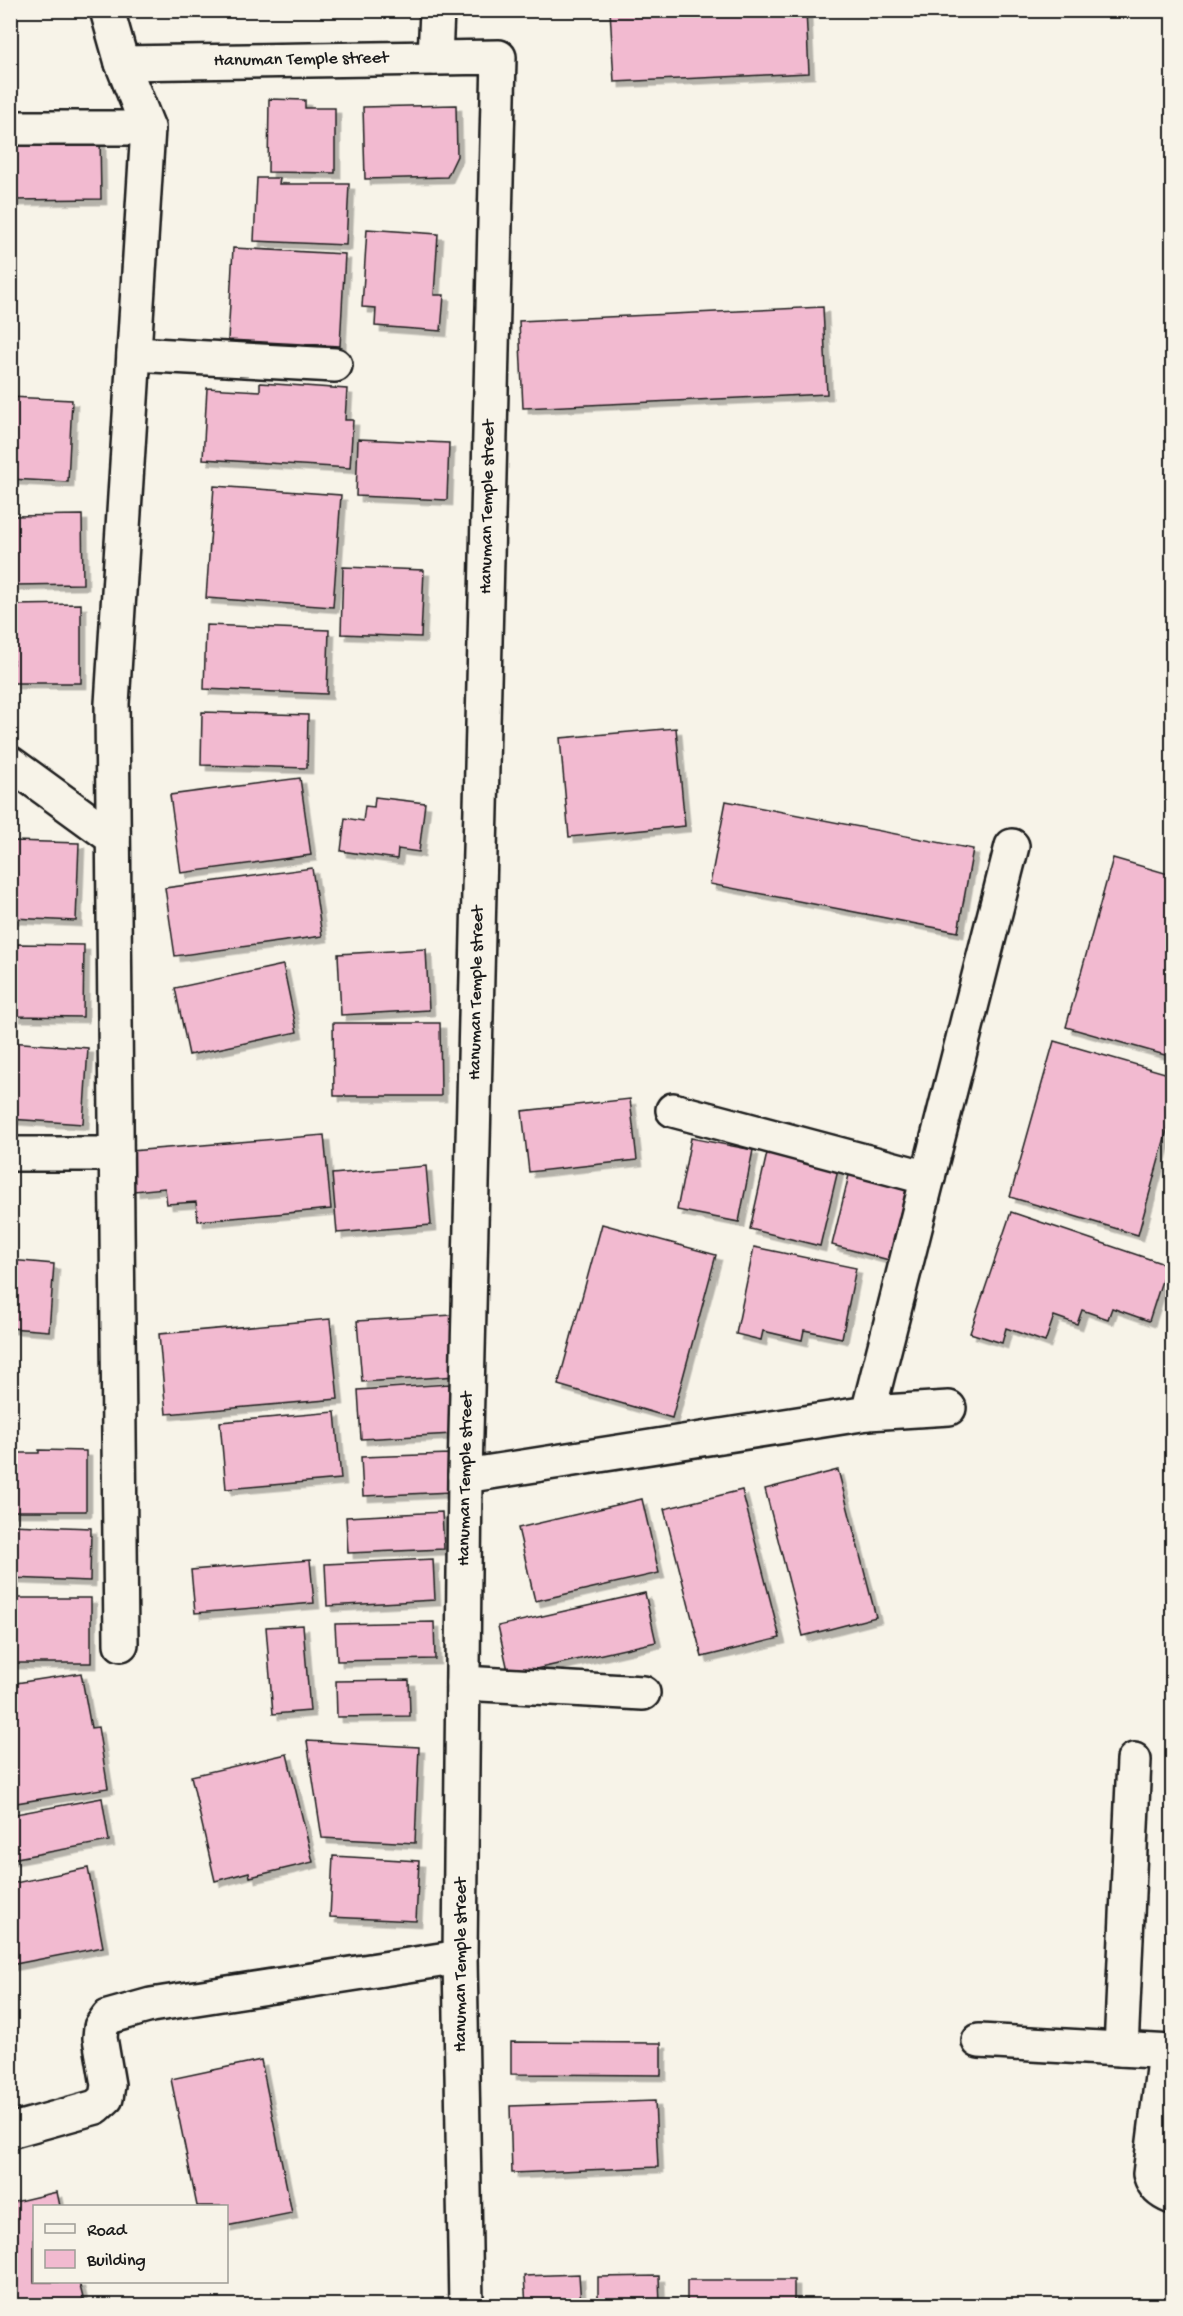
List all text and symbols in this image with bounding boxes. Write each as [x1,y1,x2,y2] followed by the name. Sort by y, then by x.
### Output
[214,48,390,72] street label: Hanuman Temple street
[476,418,500,594] street label: Hanuman Temple street
[465,904,489,1080] street label: Hanuman Temple street
[454,1390,478,1566] street label: Hanuman Temple street
[451,1876,472,2052] street label: Hanuman Temple street
[33,2205,228,2283] legend
[87,2221,128,2242] text: Road
[86,2251,146,2272] text: Building

